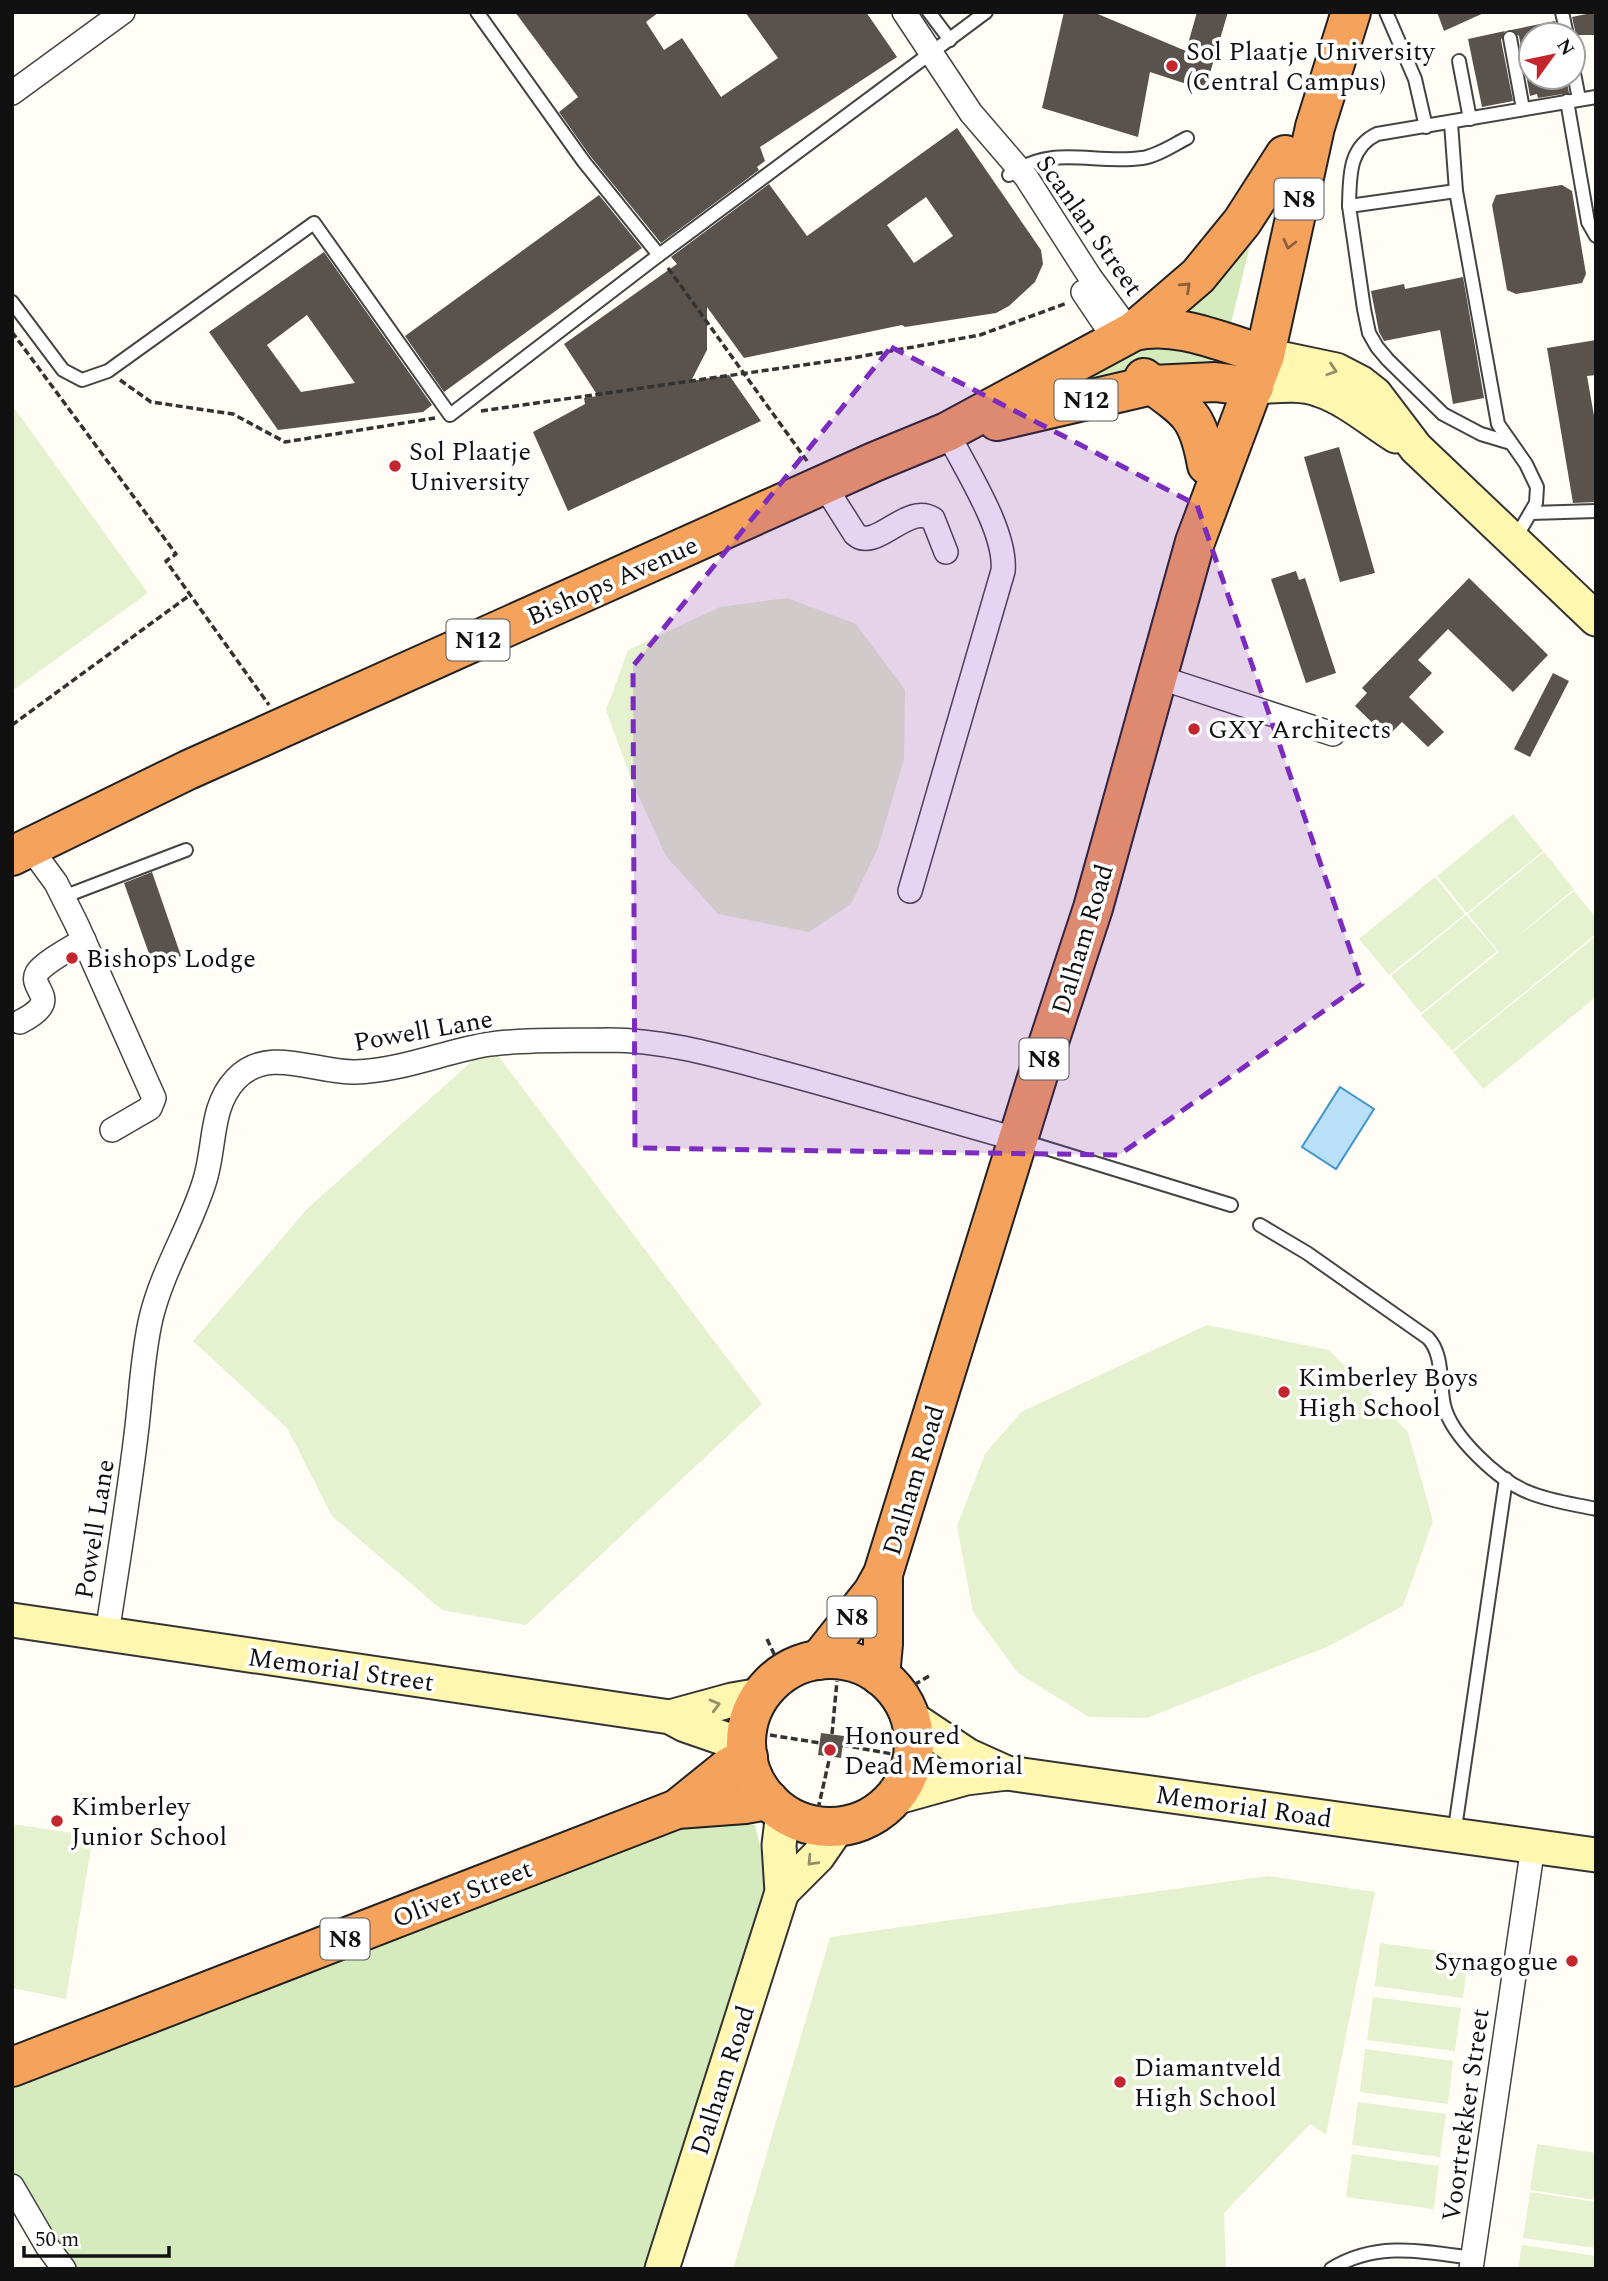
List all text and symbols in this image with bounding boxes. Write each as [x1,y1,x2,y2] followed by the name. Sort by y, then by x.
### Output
[1517,21,1587,91] north arrow
[1186,32,1436,102] place label: Sol Plaatje University (Central Campus)
[1549,33,1581,62] text: N
[1164,58,1180,74] marker: Sol Plaatje University (Central Campus)
[1026,147,1153,305] street label: Scanlan Street
[1274,178,1324,219] road number: N8
[1283,238,1298,250] one-way arrow
[1178,283,1191,296] one-way arrow
[1325,361,1337,376] one-way arrow
[1054,380,1118,421] road number: N12
[409,432,531,502] place label: Sol Plaatje University
[387,458,403,474] marker: Sol Plaatje University
[520,525,705,637] street label: Bishops Avenue
[447,620,510,660] road number: N12
[1208,710,1391,750] place label: GXY Architects
[1186,721,1202,737] marker: GXY Architects
[1041,859,1125,1020] street label: Dalham Road
[86,939,256,979] place label: Bishops Lodge
[64,950,80,966] marker: Bishops Lodge
[350,999,496,1063] street label: Powell Lane
[1020,1038,1068,1079] road number: N8
[1298,1358,1479,1428] place label: Kimberley Boys High School
[1276,1384,1292,1400] marker: Kimberley Boys High School
[872,1400,956,1561] street label: Dalham Road
[64,1456,126,1602] street label: Powell Lane
[828,1596,876,1638] road number: N8
[245,1637,436,1703] street label: Memorial Street
[709,1698,721,1713] one-way arrow
[844,1716,1023,1786] place label: Honoured Dead Memorial
[822,1742,838,1758] marker: Honoured Dead Memorial
[1153,1775,1335,1839] street label: Memorial Road
[71,1787,227,1857] place label: Kimberley Junior School
[49,1813,65,1829] marker: Kimberley Junior School
[387,1849,538,1939] street label: Oliver Street
[808,1853,820,1866] one-way arrow
[320,1918,370,1960] road number: N8
[1434,1942,1558,1982] place label: Synagogue
[1564,1953,1580,1969] marker: Synagogue
[680,2000,766,2160] street label: Dalham Road
[1431,2006,1501,2224] street label: Voortrekker Street
[1134,2048,1282,2118] place label: Diamantveld High School
[1112,2074,1128,2090] marker: Diamantveld High School
[24,2214,170,2258] scale bar
[35,2224,79,2256] text: 50 m

